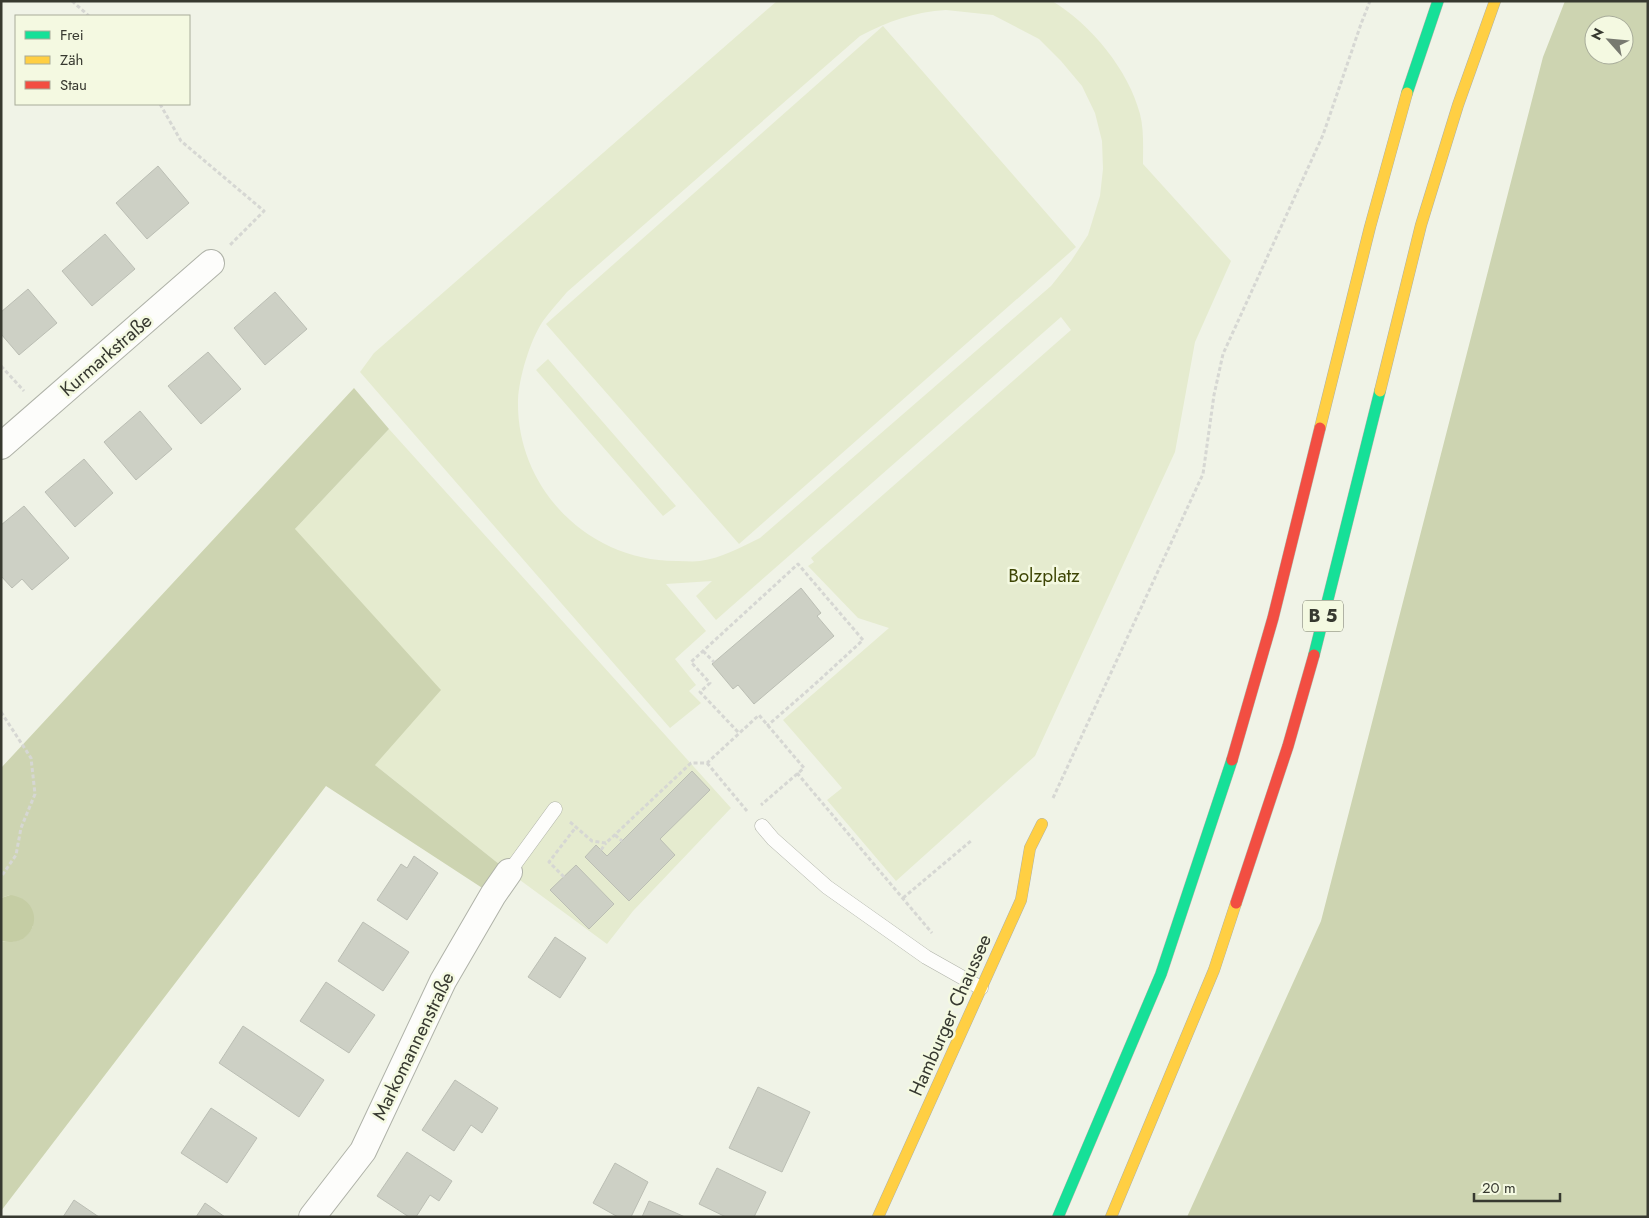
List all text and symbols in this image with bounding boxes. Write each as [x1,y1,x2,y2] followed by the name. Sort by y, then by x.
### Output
[15,15,190,105] legend
[1584,15,1634,65] north arrow
[60,24,84,46] text: Frei
[1586,25,1609,44] text: N
[60,49,83,71] text: Zäh
[60,74,87,96] text: Stau
[54,307,158,403] street label: Kurmarkstraße
[1008,562,1080,589] park label: Bolzplatz
[1303,600,1343,632] road number: B 5
[902,930,998,1100] street label: Hamburger Chaussee
[365,967,461,1125] street label: Markomannenstraße
[1474,1170,1560,1202] scale bar
[1482,1177,1516,1199] text: 20 m

